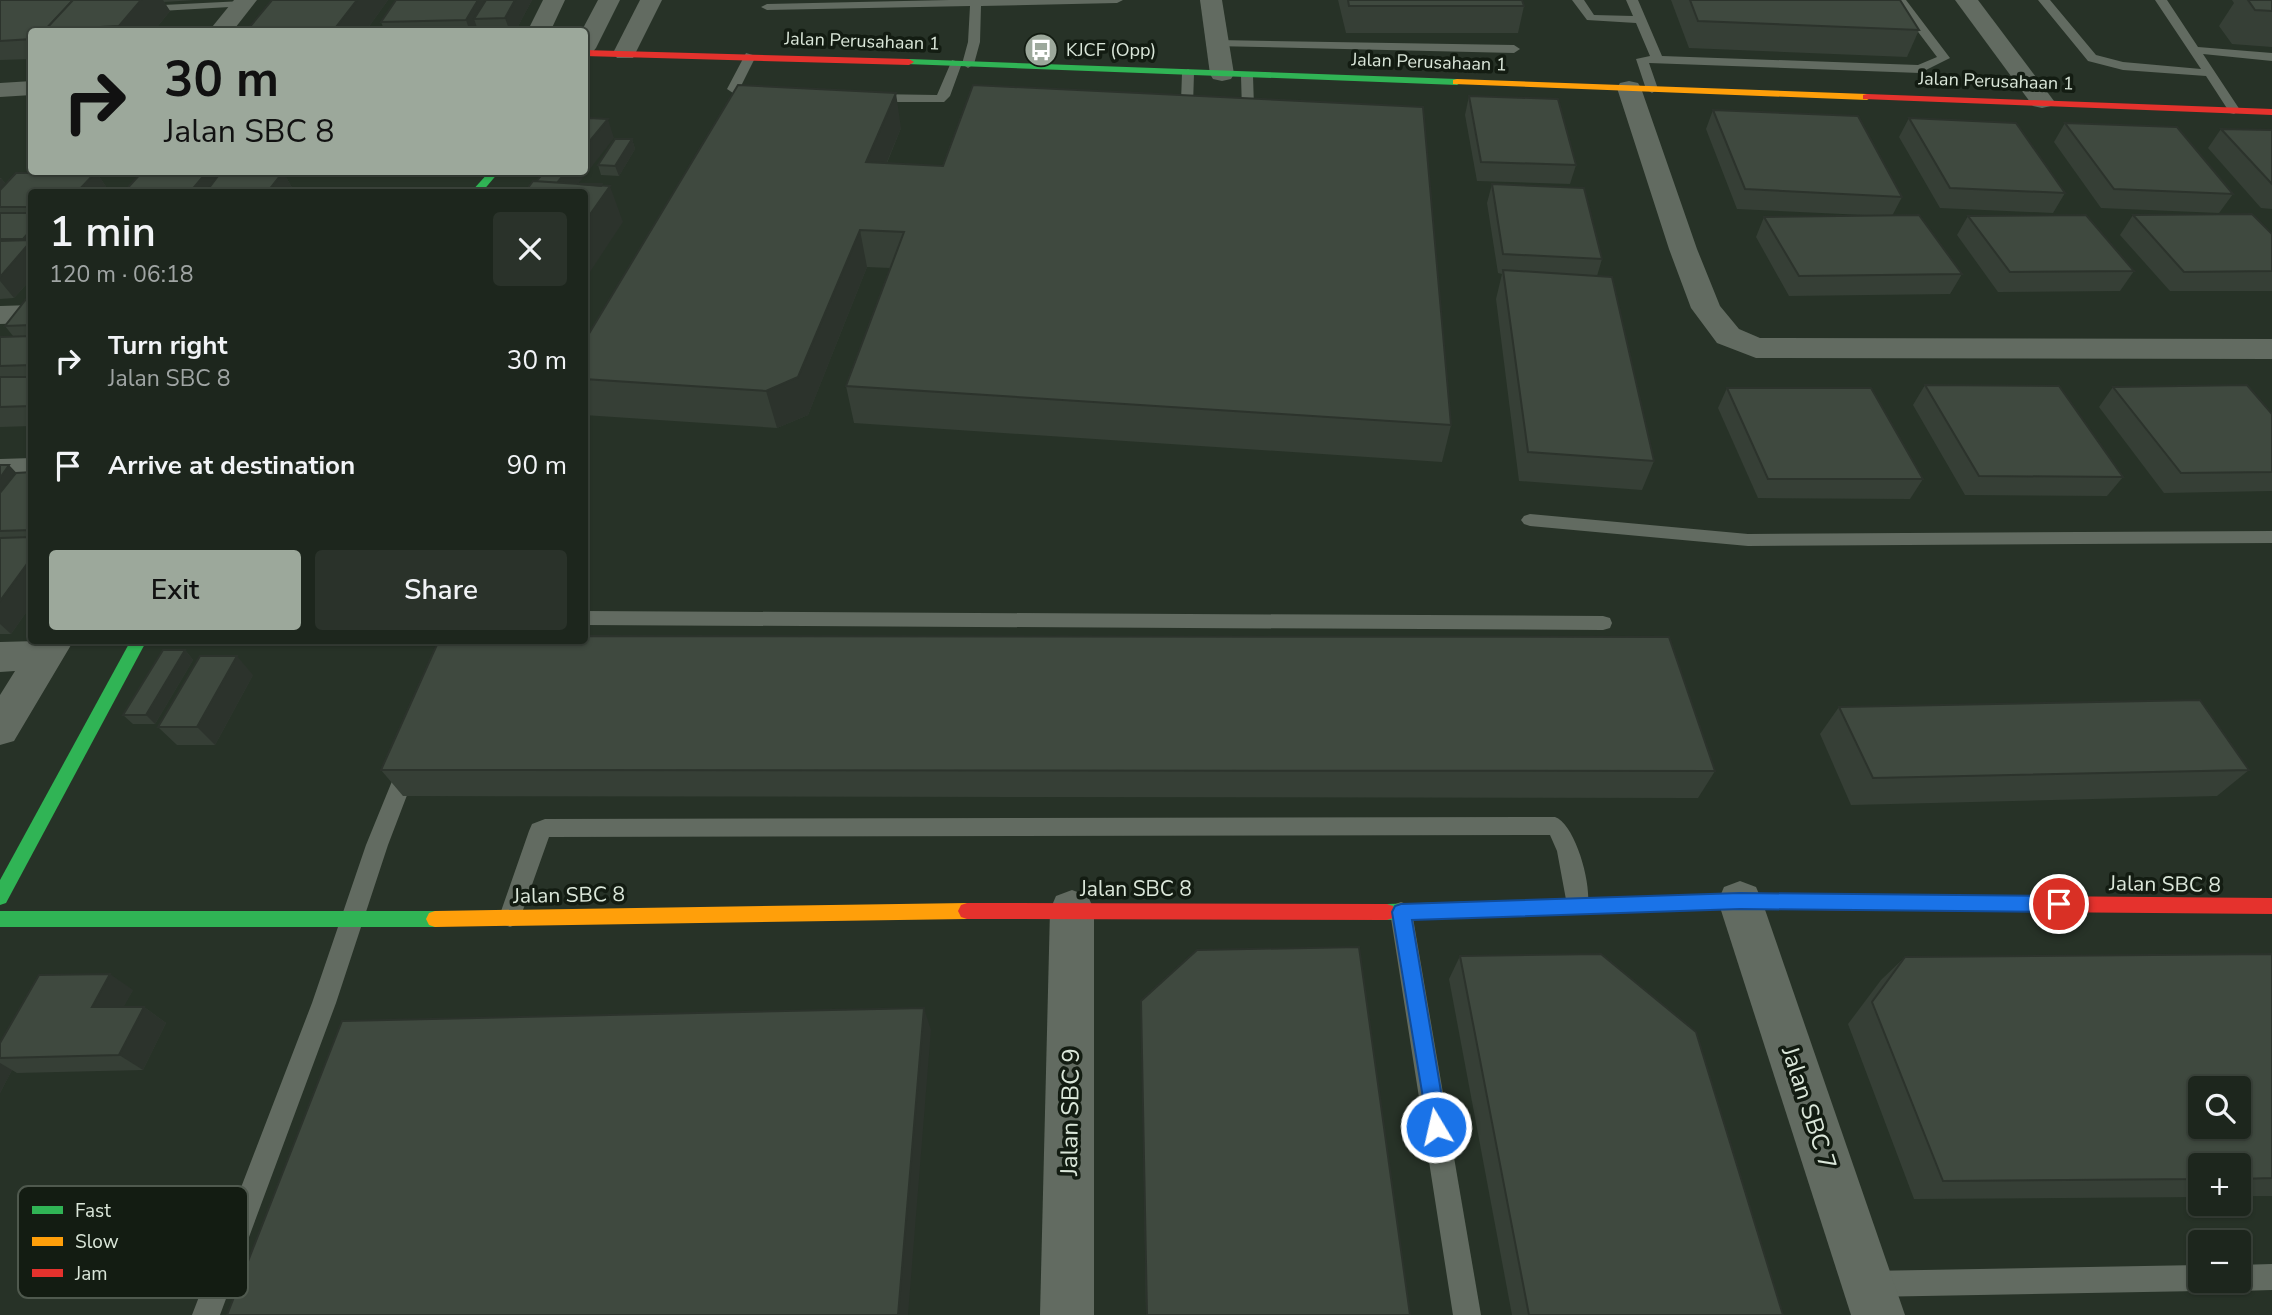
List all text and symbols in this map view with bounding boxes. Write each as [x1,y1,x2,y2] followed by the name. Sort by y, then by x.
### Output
[783,26,940,56] street label: Jalan Perusahaan 1
[1022,31,1060,69] bus stop icon: KJCF (Opp)
[1066,38,1156,62] place label: KJCF (Opp)
[164,46,279,113] text: 30 m
[1350,47,1507,77] street label: Jalan Perusahaan 1
[49,56,140,147] icon: right
[1917,66,2074,96] street label: Jalan Perusahaan 1
[164,110,334,153] text: Jalan SBC 8
[49,204,156,261] text: 1 min
[493,212,567,286] button: close
[49,259,194,290] text: 120 m · 06:18
[108,328,227,363] text: Turn right
[49,342,87,380] icon: right
[507,343,567,378] text: 30 m
[108,363,231,394] text: Jalan SBC 8
[49,447,87,485] icon: arrive
[108,448,355,483] text: Arrive at destination
[507,448,567,483] text: 90 m
[49,550,301,630] button: Exit
[315,550,567,630] button: Share
[2108,869,2221,899] street label: Jalan SBC 8
[2029,874,2089,934] pin
[1079,875,1192,903] street label: Jalan SBC 8
[512,880,625,910] street label: Jalan SBC 8
[2040,885,2078,923] icon: arrive
[1774,1041,1844,1174] street label: Jalan SBC 7
[1053,1048,1087,1177] street label: Jalan SBC 9
[2188,1076,2251,1293] map controls
[2188,1076,2251,1139] button: search
[1399,1090,1473,1164] position arrow
[2188,1153,2251,1216] button: +
[18,1186,248,1298] legend
[75,1198,111,1224] text: Fast
[75,1229,119,1255] text: Slow
[2188,1230,2251,1293] button: −
[74,1261,108,1287] text: Jam

